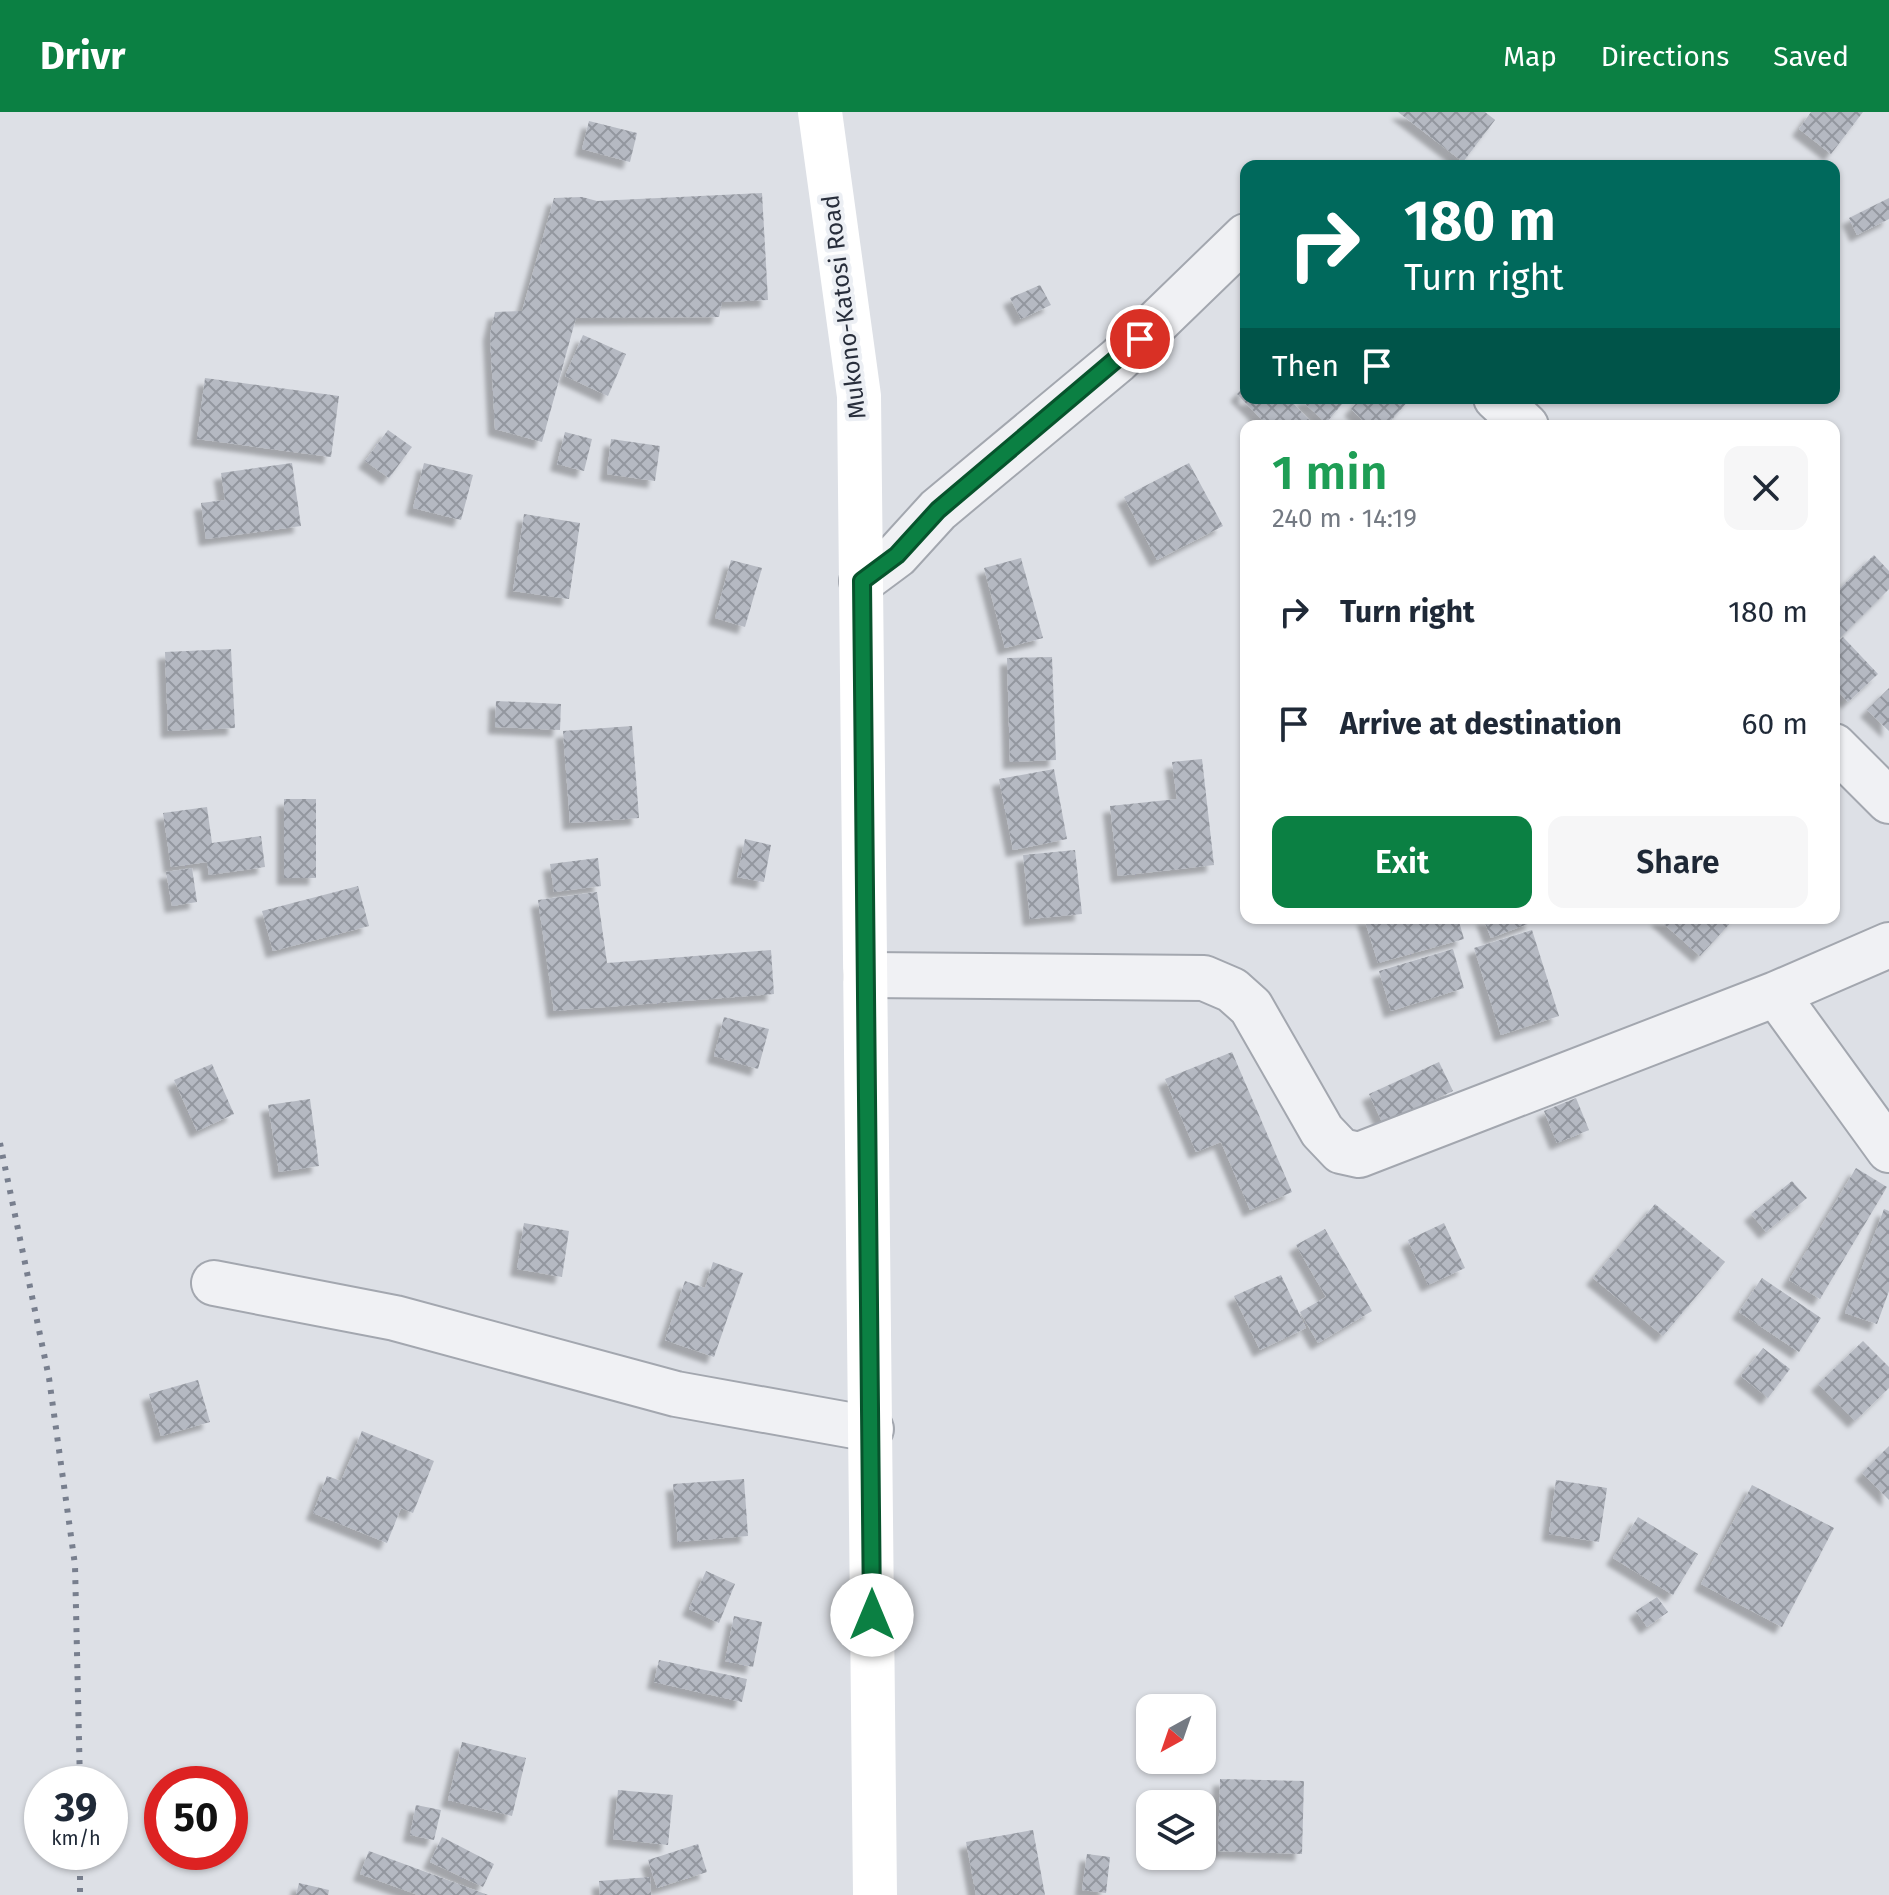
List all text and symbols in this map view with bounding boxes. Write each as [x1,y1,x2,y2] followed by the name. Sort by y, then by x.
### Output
[40,33,125,79] text: Drivr
[1503,40,1557,73] text: Map
[1601,40,1729,73] text: Directions
[1773,40,1849,73] text: Saved
[1404,188,1556,255] text: 180 m
[1272,192,1376,296] icon: right
[816,193,872,421] street label: Mukono-Katosi Road
[1404,256,1564,300] text: Turn right
[1106,305,1174,373] pin
[1118,317,1162,361] icon: arrive
[1355,344,1399,388] icon: arrive
[1272,348,1339,384] text: Then
[1272,444,1388,502] text: 1 min
[1724,446,1808,530] button: close
[1272,503,1417,534] text: 240 m · 14:19
[1272,590,1316,634] icon: right
[1340,594,1475,630] text: Turn right
[1728,594,1808,630] text: 180 m
[1272,702,1316,746] icon: arrive
[1340,706,1622,742] text: Arrive at destination
[1742,706,1808,742] text: 60 m
[1272,816,1532,908] button: Exit
[1548,816,1808,908] button: Share
[830,1573,914,1657] position arrow
[1136,1694,1216,1774] north arrow
[1136,1694,1216,1870] map controls
[144,1766,248,1870] speed limit sign: 50
[55,1784,97,1832] text: 39
[1136,1790,1216,1870] button: layers
[51,1826,101,1850] text: km/h

